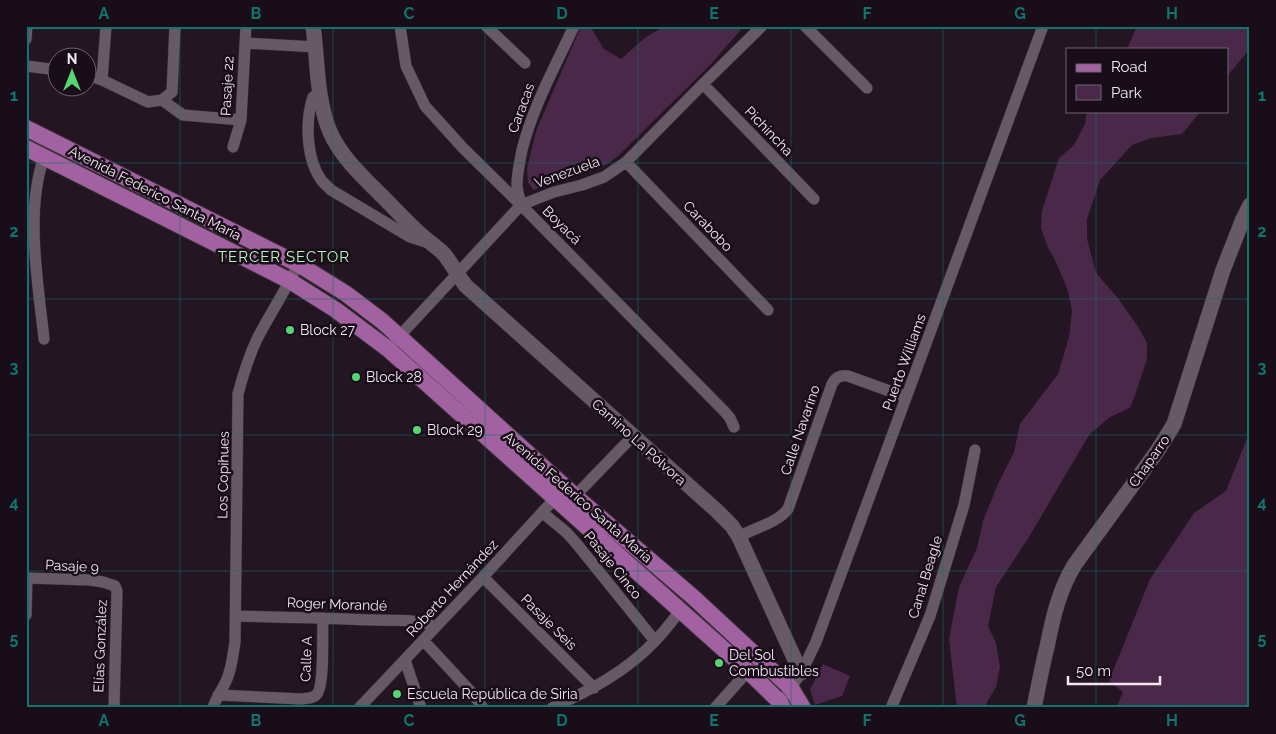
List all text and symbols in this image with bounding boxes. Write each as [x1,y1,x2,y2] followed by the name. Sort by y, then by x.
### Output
[99,4,110,23] text: A
[251,4,262,23] text: B
[404,4,415,23] text: C
[556,4,568,23] text: D
[709,4,719,23] text: E
[862,4,872,23] text: F
[1014,4,1026,23] text: G
[1166,4,1178,23] text: H
[48,48,98,98] north arrow
[1066,48,1228,112] legend
[67,51,77,67] text: N
[217,56,237,116] street label: Pasaje 22
[1111,58,1147,76] text: Road
[505,81,537,135] street label: Caracas
[1111,84,1142,102] text: Park
[10,86,18,105] text: 1
[1258,86,1266,105] text: 1
[742,103,796,159] street label: Pichincha
[66,142,244,244] street label: Avenida Federico Santa María
[532,153,602,191] street label: Venezuela
[680,198,736,254] street label: Carabobo
[539,202,585,248] street label: Boyacá
[9,222,19,241] text: 2
[1257,222,1267,241] text: 2
[218,248,350,266] district label: TERCER SECTOR
[879,311,929,413] street label: Puerto Williams
[300,322,355,338] place label: Block 27
[284,324,296,336] marker: Block 27
[10,358,19,377] text: 3
[1258,358,1267,377] text: 3
[366,369,422,385] place label: Block 28
[350,371,362,383] marker: Block 28
[777,383,823,477] street label: Calle Navarino
[589,396,689,488] street label: Camino La Pólvora
[427,422,483,438] place label: Block 29
[411,424,423,436] marker: Block 29
[500,428,656,566] street label: Avenida Federico Santa María
[214,431,232,519] street label: Los Copihues
[1125,432,1173,490] street label: Chaparro
[9,493,19,512] text: 4
[1257,493,1267,512] text: 4
[581,528,645,602] street label: Pasaje Cinco
[905,534,945,620] street label: Canal Beagle
[403,536,501,640] street label: Roberto Hernández
[45,557,99,575] street label: Pasaje 9
[518,591,580,653] street label: Pasaje Seis
[287,594,387,614] street label: Roger Morandé
[90,599,110,693] street label: Elías González
[10,629,19,648] text: 5
[1258,629,1267,648] text: 5
[297,635,315,682] street label: Calle A
[729,647,819,679] place label: Del Sol Combustibles
[1068,654,1161,686] scale bar
[713,657,725,669] marker: Del Sol Combustibles
[1076,662,1111,680] text: 50 m
[407,686,578,702] place label: Escuela República de Siria
[391,688,403,700] marker: Escuela República de Siria
[99,711,110,730] text: A
[251,711,262,730] text: B
[404,711,415,730] text: C
[556,711,568,730] text: D
[709,711,719,730] text: E
[862,711,872,730] text: F
[1014,711,1026,730] text: G
[1166,711,1178,730] text: H

